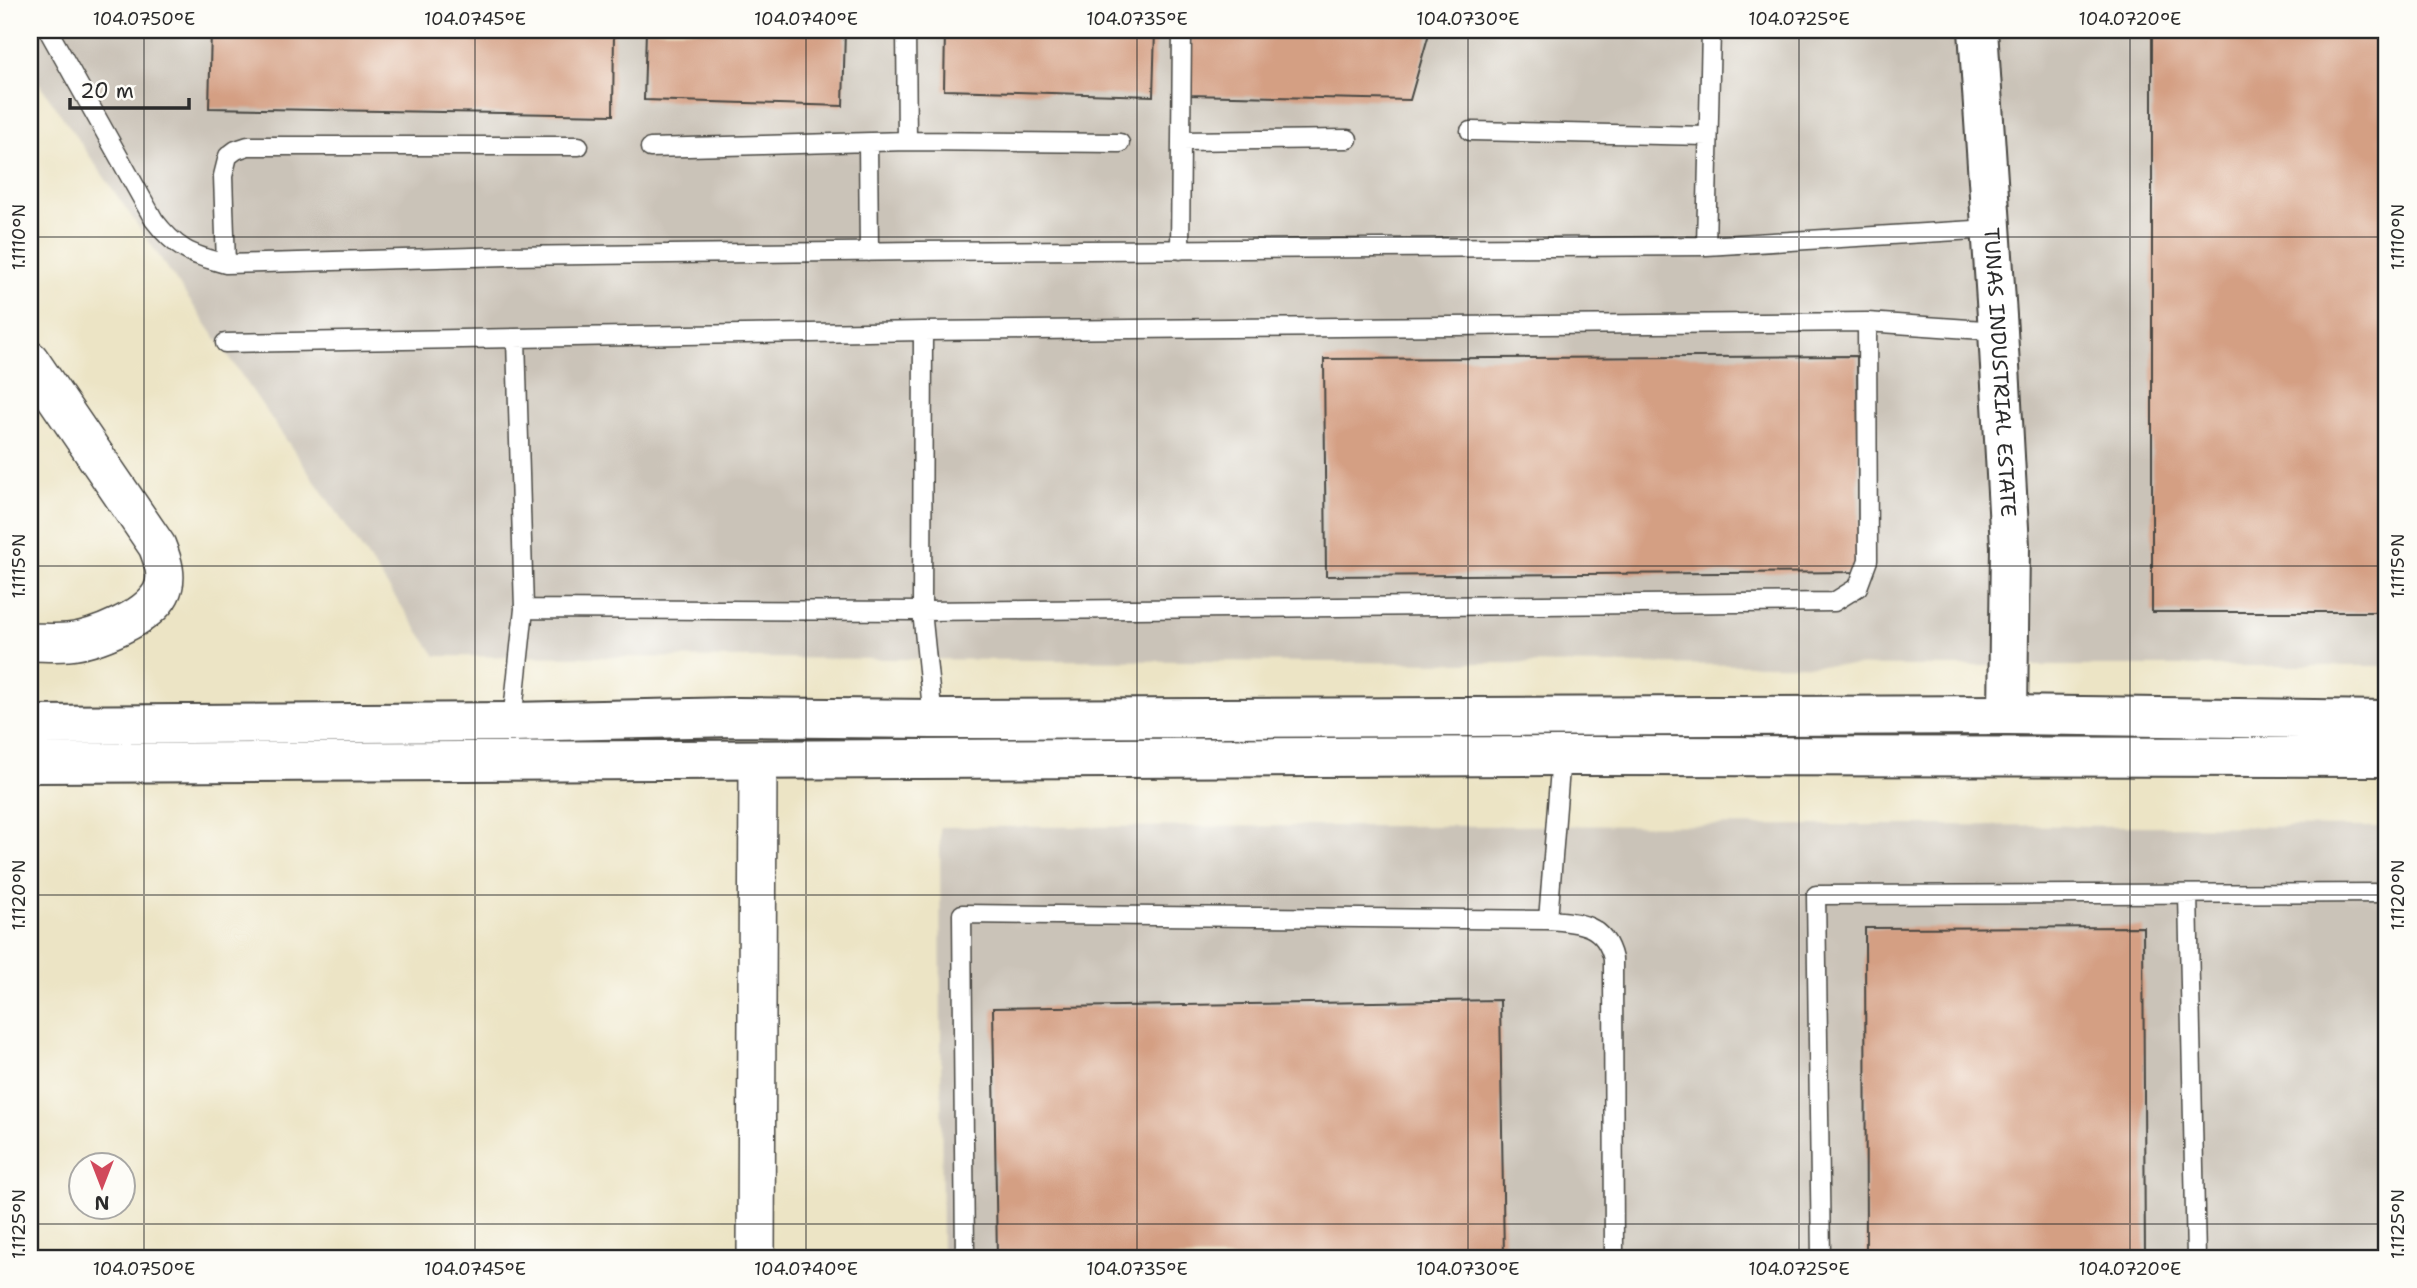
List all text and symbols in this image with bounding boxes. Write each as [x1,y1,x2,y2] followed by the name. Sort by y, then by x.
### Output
[93,7,195,31] text: 104.0750°E
[424,7,526,31] text: 104.0745°E
[754,7,858,31] text: 104.0740°E
[1086,7,1188,31] text: 104.0735°E
[1416,7,1520,31] text: 104.0730°E
[1748,7,1850,31] text: 104.0725°E
[2079,7,2181,31] text: 104.0720°E
[70,66,189,110] scale bar
[80,77,134,105] text: 20 m
[7,204,31,270] text: 1.1110°N
[2386,204,2410,270] text: 1.1110°N
[1977,227,2022,518] street label: TUNAS INDUSTRIAL ESTATE
[7,533,31,599] text: 1.1115°N
[2386,533,2410,599] text: 1.1115°N
[7,859,31,931] text: 1.1120°N
[2386,859,2410,931] text: 1.1120°N
[66,1152,136,1222] north arrow
[7,1189,31,1259] text: 1.1125°N
[2386,1189,2410,1259] text: 1.1125°N
[94,1190,110,1215] text: N
[93,1257,195,1281] text: 104.0750°E
[424,1257,526,1281] text: 104.0745°E
[754,1257,858,1281] text: 104.0740°E
[1086,1257,1188,1281] text: 104.0735°E
[1416,1257,1520,1281] text: 104.0730°E
[1748,1257,1850,1281] text: 104.0725°E
[2079,1257,2181,1281] text: 104.0720°E

